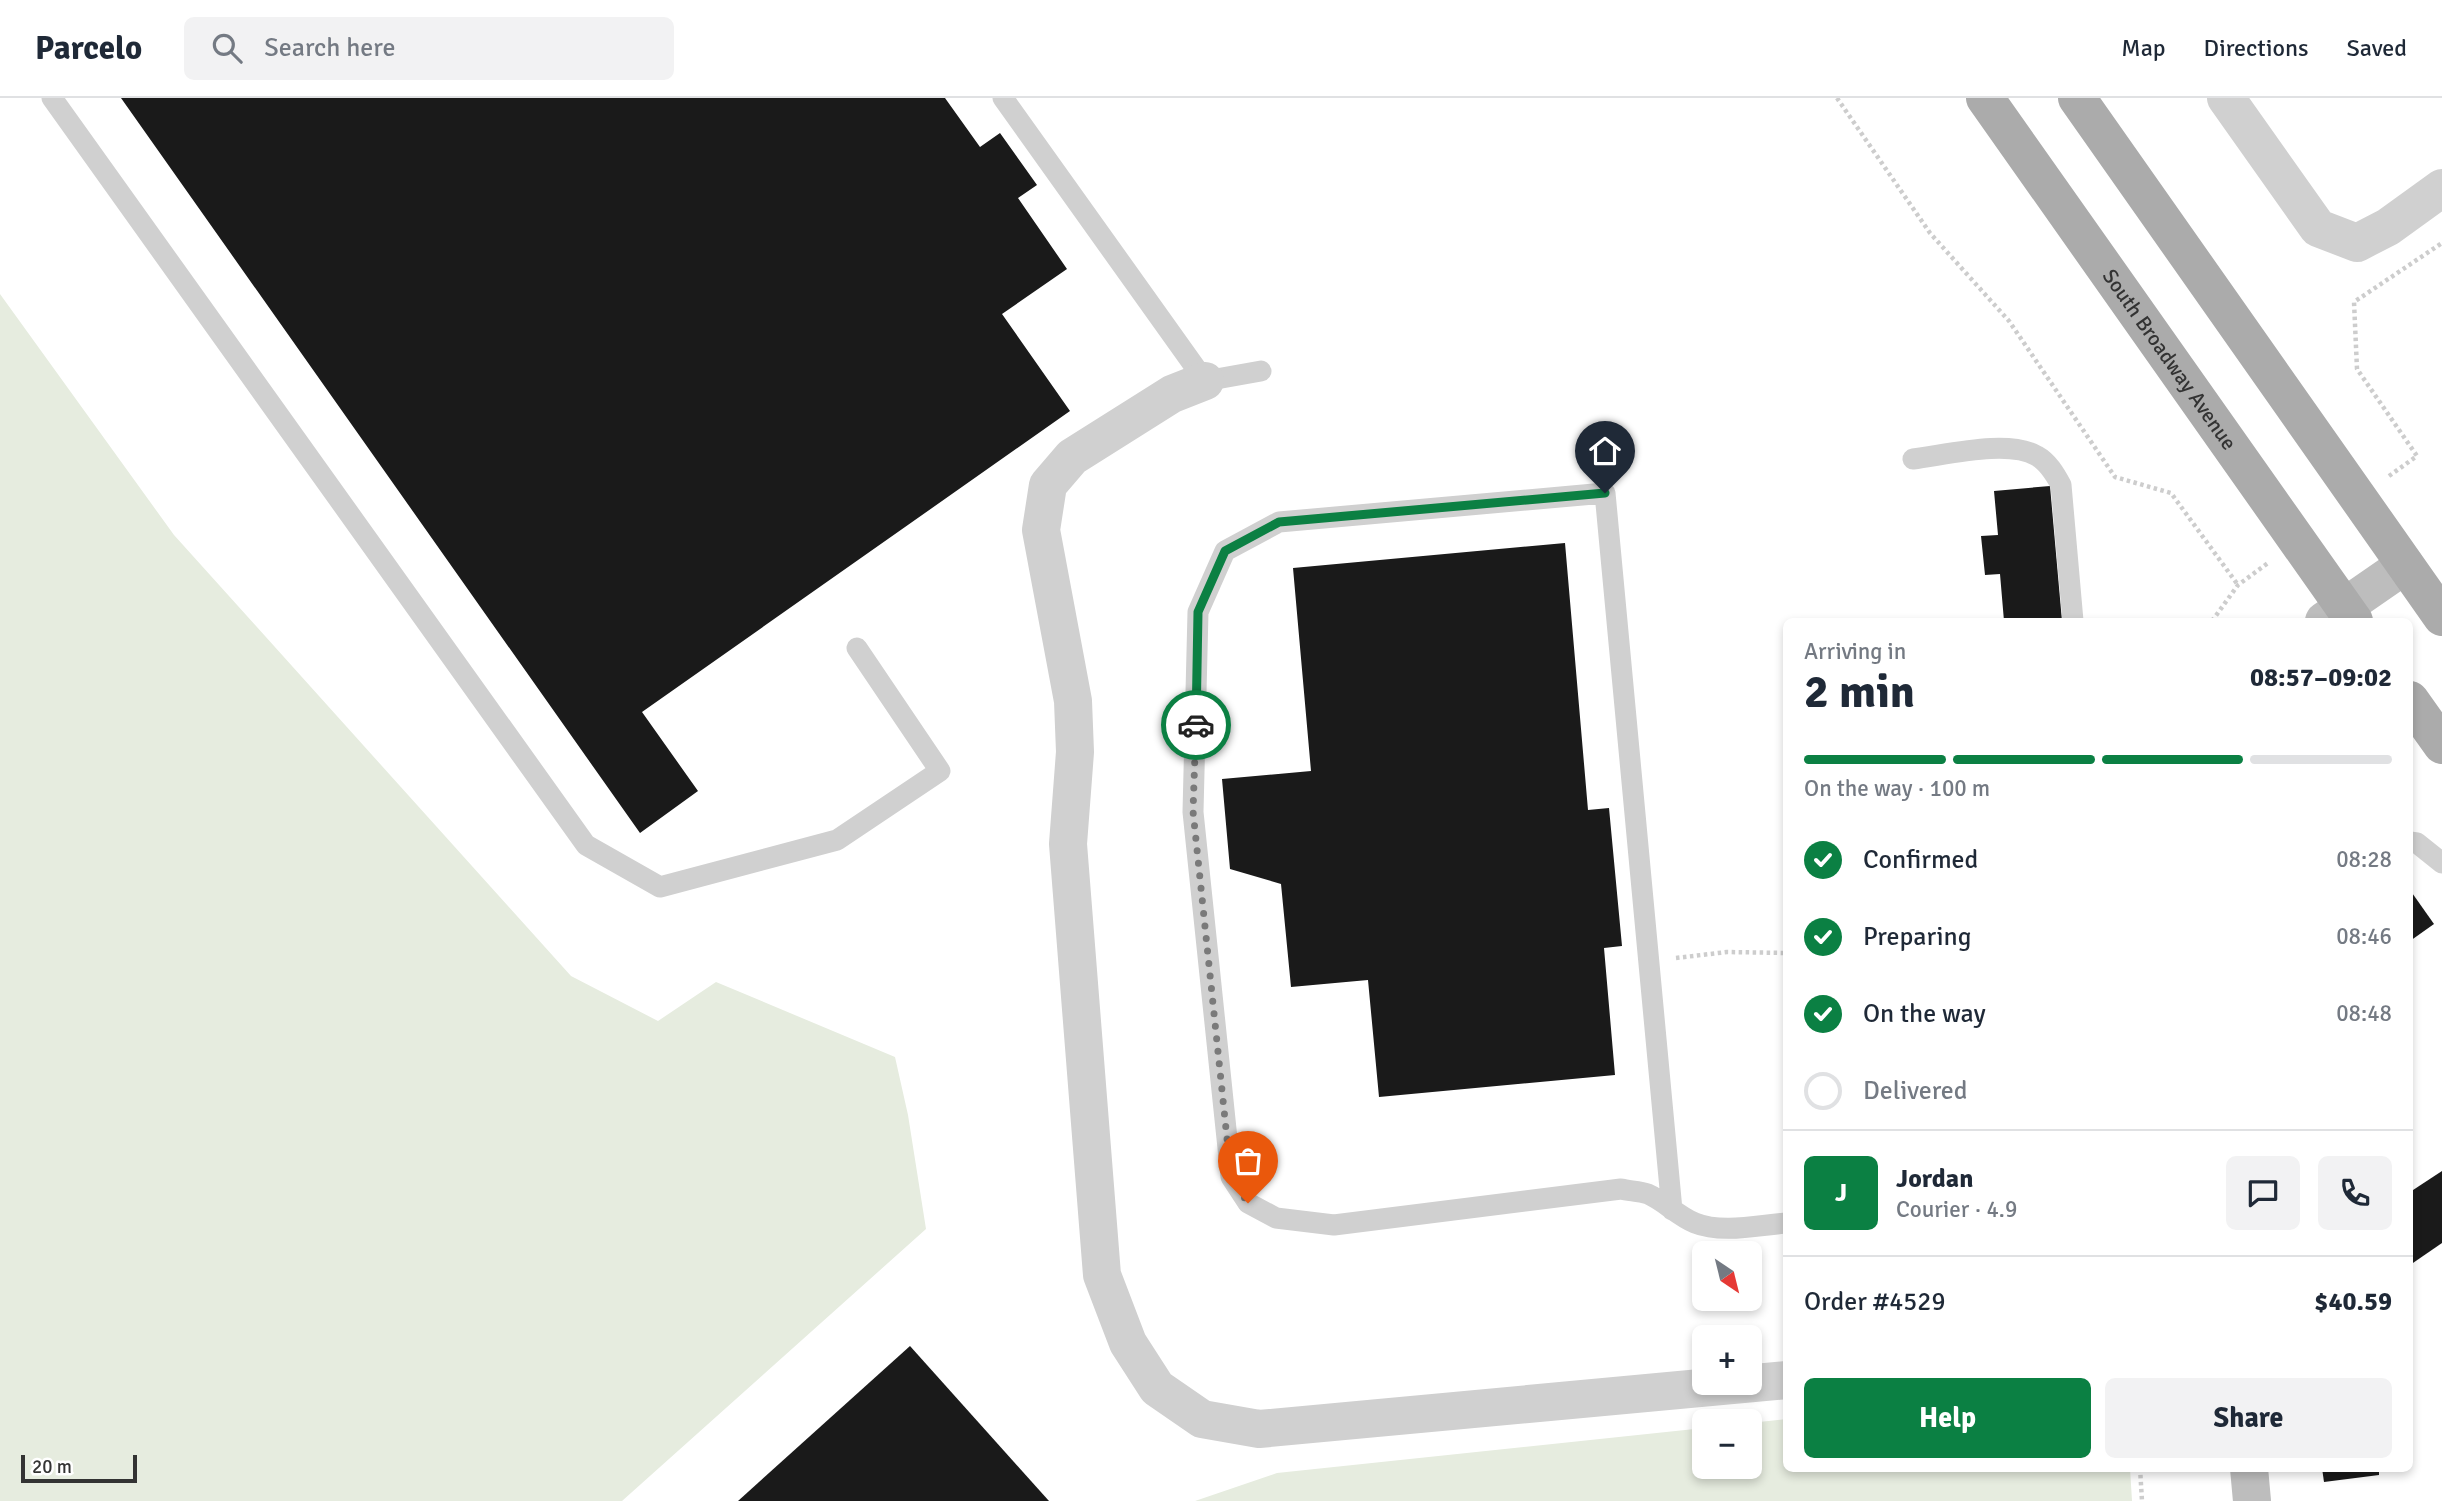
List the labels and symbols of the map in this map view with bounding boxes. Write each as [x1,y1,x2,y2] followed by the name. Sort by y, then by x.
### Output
[2097,264,2242,455] street label: South Broadway Avenue
[1575,421,1635,493] pin
[1161,690,1231,760] courier
[1218,1131,1278,1203] pin
[1692,1241,1762,1311] north arrow
[21,1452,136,1484] scale bar

